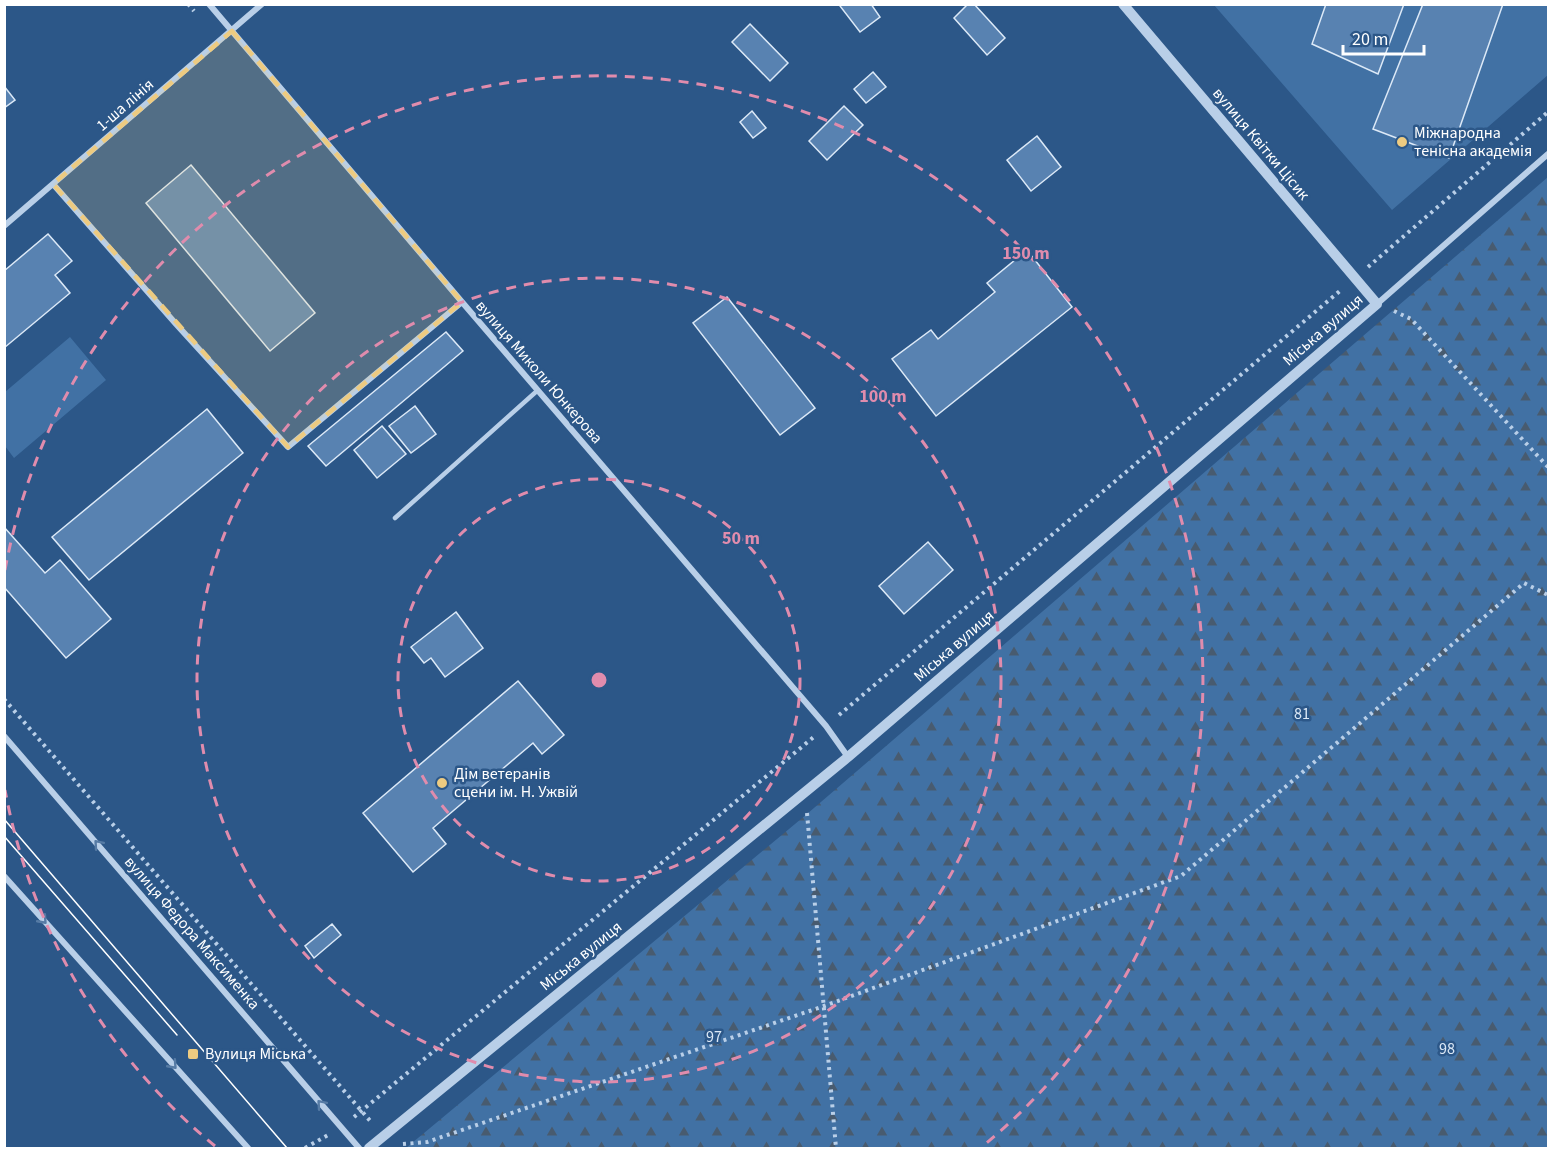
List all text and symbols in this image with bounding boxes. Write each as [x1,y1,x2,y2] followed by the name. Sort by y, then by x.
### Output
[1343,18,1424,56] scale bar
[1352,27,1388,52] text: 20 m
[91,74,159,136] street label: 1-ша лінія
[1207,83,1315,205] street label: вулиця Квітки Цісик
[1414,122,1532,162] place label: Міжнародна тенісна академія
[1395,135,1409,149] marker: Міжнародна тенісна академія
[1002,241,1050,266] text: 150 m
[1278,289,1368,371] street label: Міська вулиця
[470,295,608,449] street label: вулиця Миколи Юнкерова
[859,384,907,409] text: 100 m
[722,526,760,551] text: 50 m
[909,605,999,687] street label: Міська вулиця
[589,670,609,690] centre of rings
[1294,703,1310,725] park label: 81
[454,763,578,803] place label: Дім ветеранів сцени ім. Н. Ужвій
[435,776,449,790] marker: Дім ветеранів сцени ім. Н. Ужвій
[94,841,105,851] one-way arrow
[119,852,265,1014] street label: вулиця Федора Максименка
[36,913,47,924] one-way arrow
[535,916,627,996] street label: Міська вулиця
[706,1026,722,1048] park label: 97
[1439,1038,1455,1060] park label: 98
[205,1043,306,1065] place label: Вулиця Міська
[186,1047,200,1061] marker: Вулиця Міська
[166,1058,177,1069] one-way arrow
[317,1100,328,1111] one-way arrow

